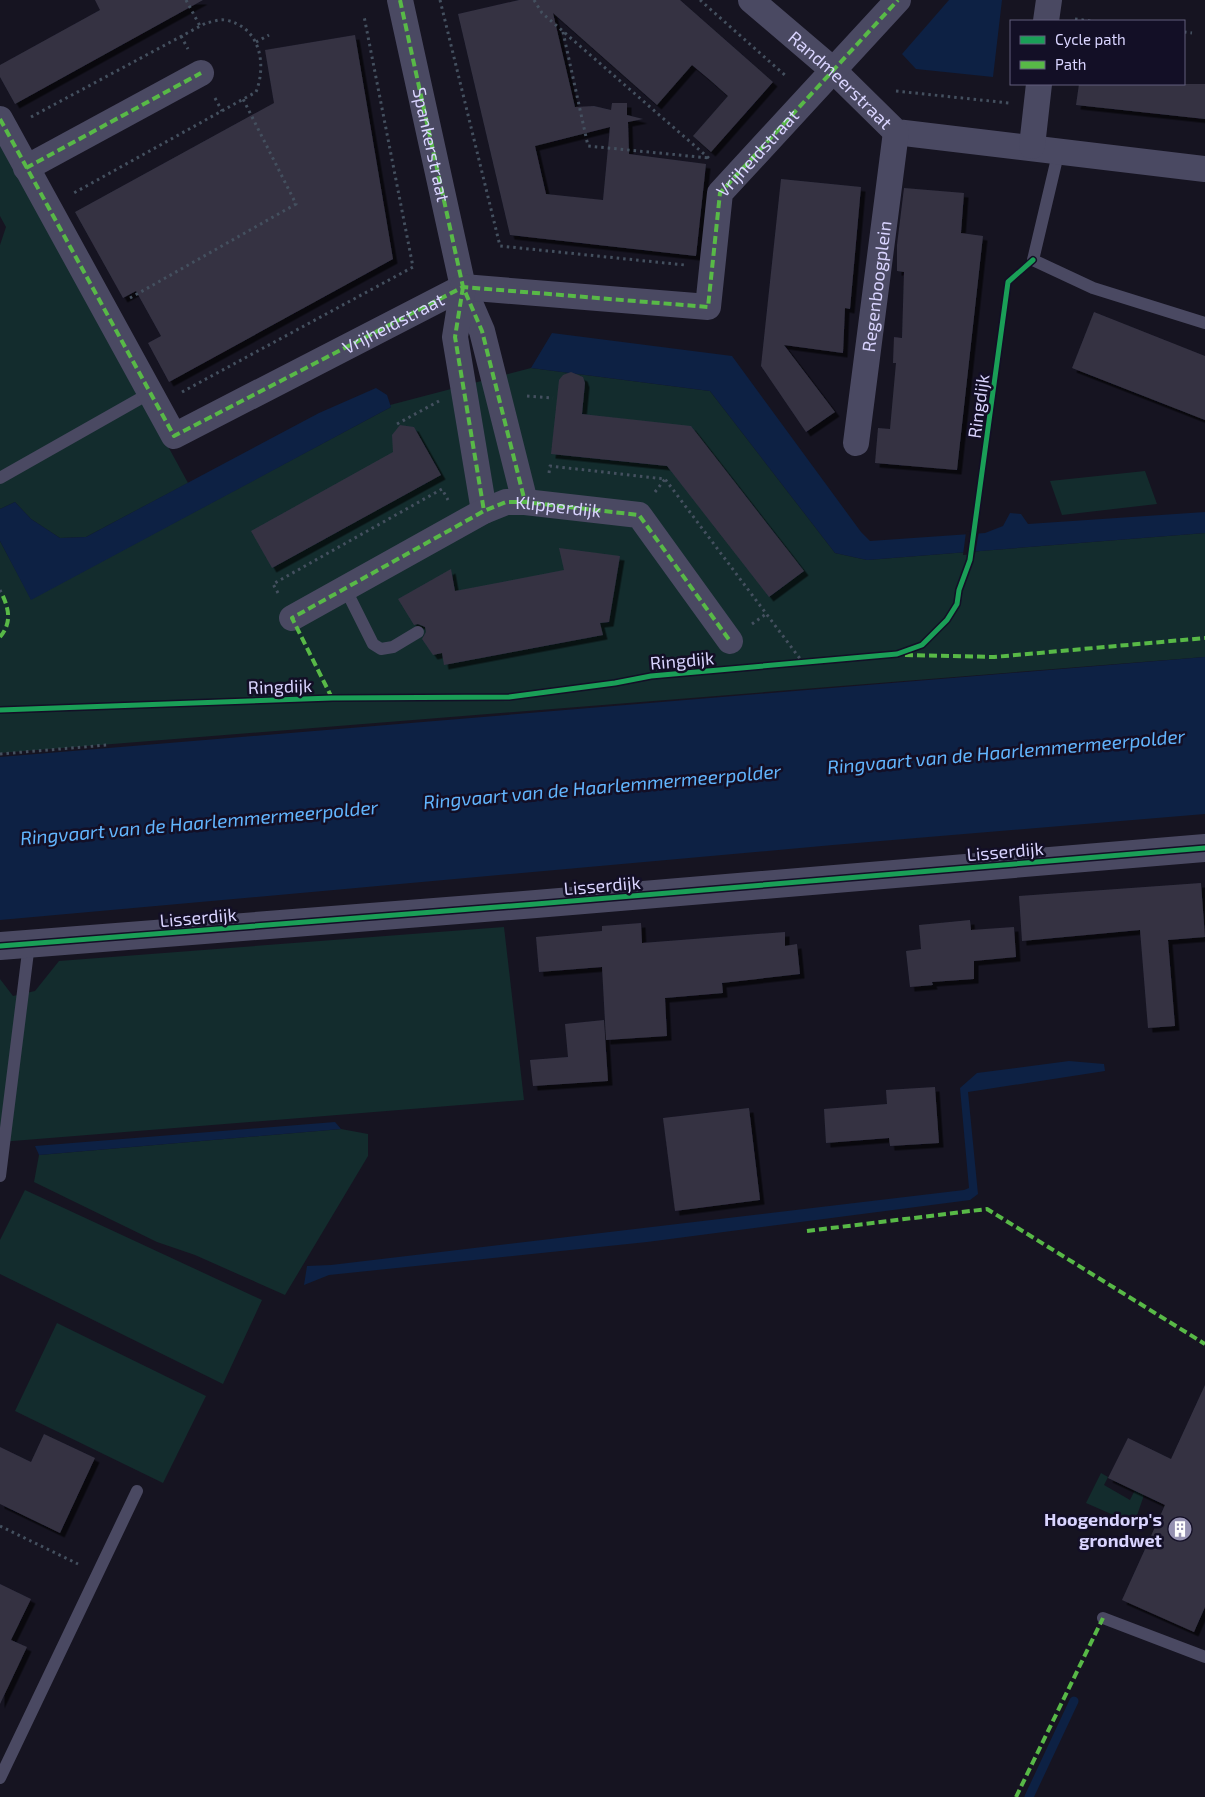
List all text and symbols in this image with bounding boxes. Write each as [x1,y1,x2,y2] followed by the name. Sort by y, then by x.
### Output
[1010,20,1185,85] legend
[784,26,897,133] street label: Randmeerstraat
[1055,30,1126,48] text: Cycle path
[1055,55,1086,73] text: Path
[408,85,455,204] street label: Spankerstraat
[711,104,803,201] street label: Vrijheidstraat
[857,219,895,353] street label: Regenboogplein
[338,288,448,358] street label: Vrijheidstraat
[963,373,993,439] street label: Ringdijk
[515,491,602,522] street label: Klipperdijk
[649,646,715,674] street label: Ringdijk
[247,674,313,698] street label: Ringdijk
[826,724,1186,778] water label: Ringvaart van de Haarlemmermeerpolder
[422,759,782,813] water label: Ringvaart van de Haarlemmermeerpolder
[19,795,379,849] water label: Ringvaart van de Haarlemmermeerpolder
[966,837,1044,865] street label: Lisserdijk
[563,871,641,899] street label: Lisserdijk
[159,903,237,931] street label: Lisserdijk
[1044,1508,1163,1551] place label: Hoogendorp's grondwet
[1167,1516,1193,1542] building icon: Hoogendorp's grondwet

